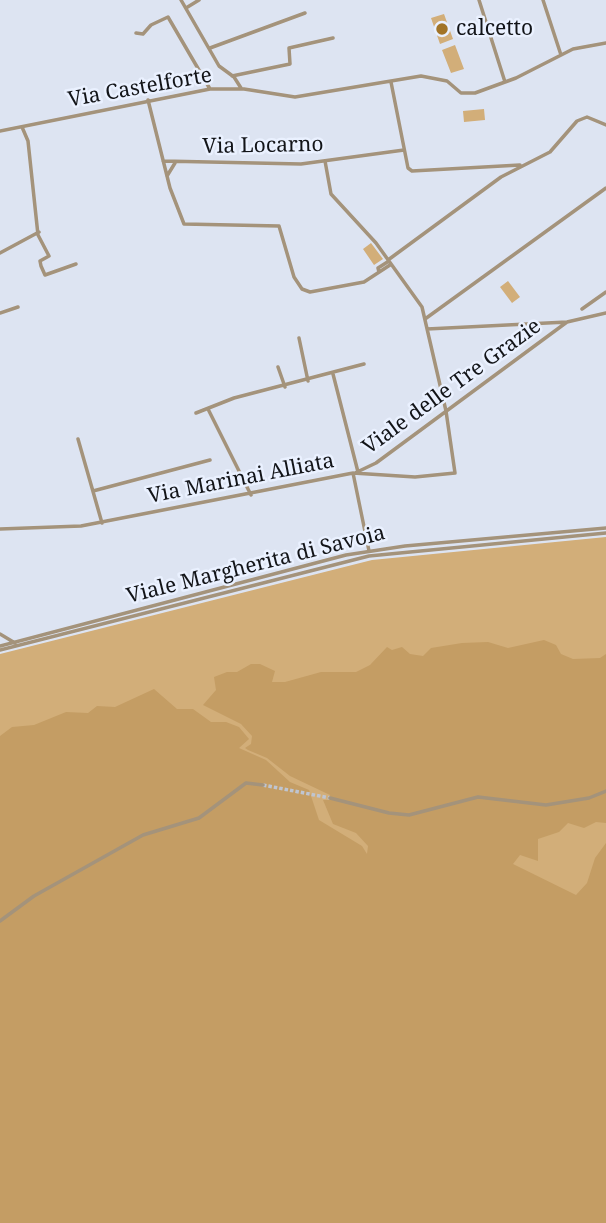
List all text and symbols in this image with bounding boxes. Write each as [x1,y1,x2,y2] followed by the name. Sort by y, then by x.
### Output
[456,16,533,42] place label: calcetto
[434,21,450,37] marker: calcetto
[66,63,214,113] street label: Via Castelforte
[202,132,324,160] street label: Via Locarno
[358,314,546,460] street label: Viale delle Tre Grazie
[146,449,336,509] street label: Via Marinai Alliata
[124,521,388,609] street label: Viale Margherita di Savoia

